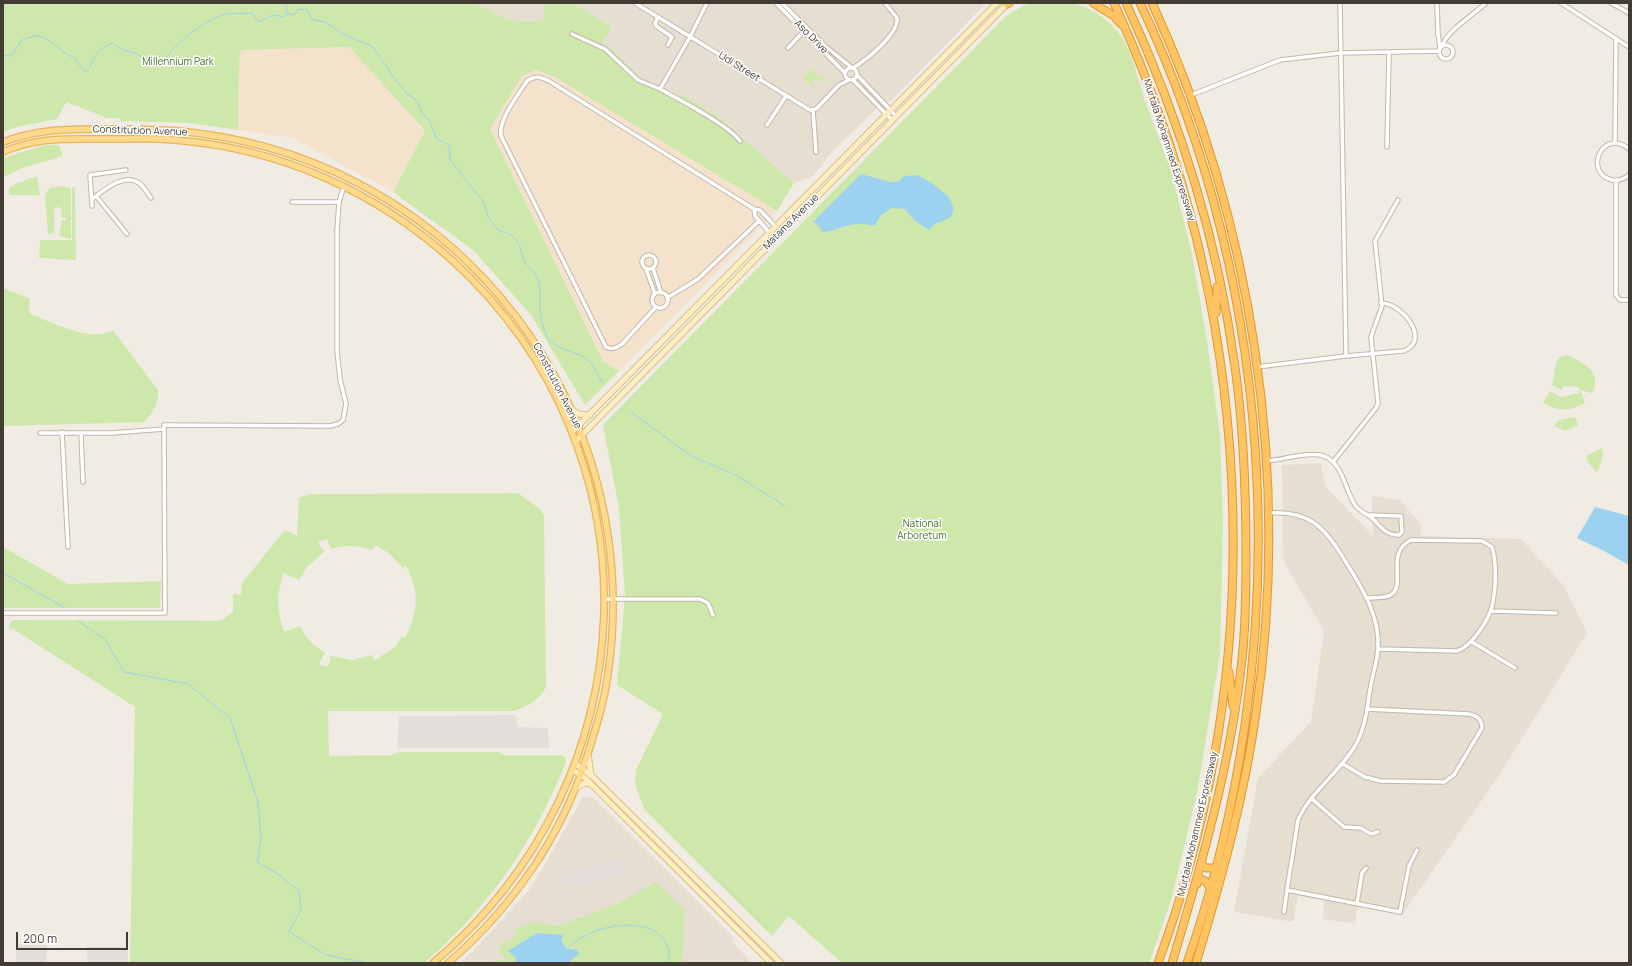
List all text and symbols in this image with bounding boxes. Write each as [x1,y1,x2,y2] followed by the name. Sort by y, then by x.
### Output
[792,18,830,56] street label: Aso Drive
[716,50,762,84] street label: Udi Street
[142,56,214,68] park label: Millennium Park
[1140,78,1198,222] street label: Murtala Mohammed Expressway
[92,123,188,139] street label: Constitution Avenue
[761,192,821,252] street label: Matama Avenue
[530,341,584,431] street label: Constitution Avenue
[897,518,947,542] park label: National Arboretum
[1175,750,1221,898] street label: Murtala Mohammed Expressway
[18,924,130,950] scale bar
[23,930,57,947] text: 200 m

